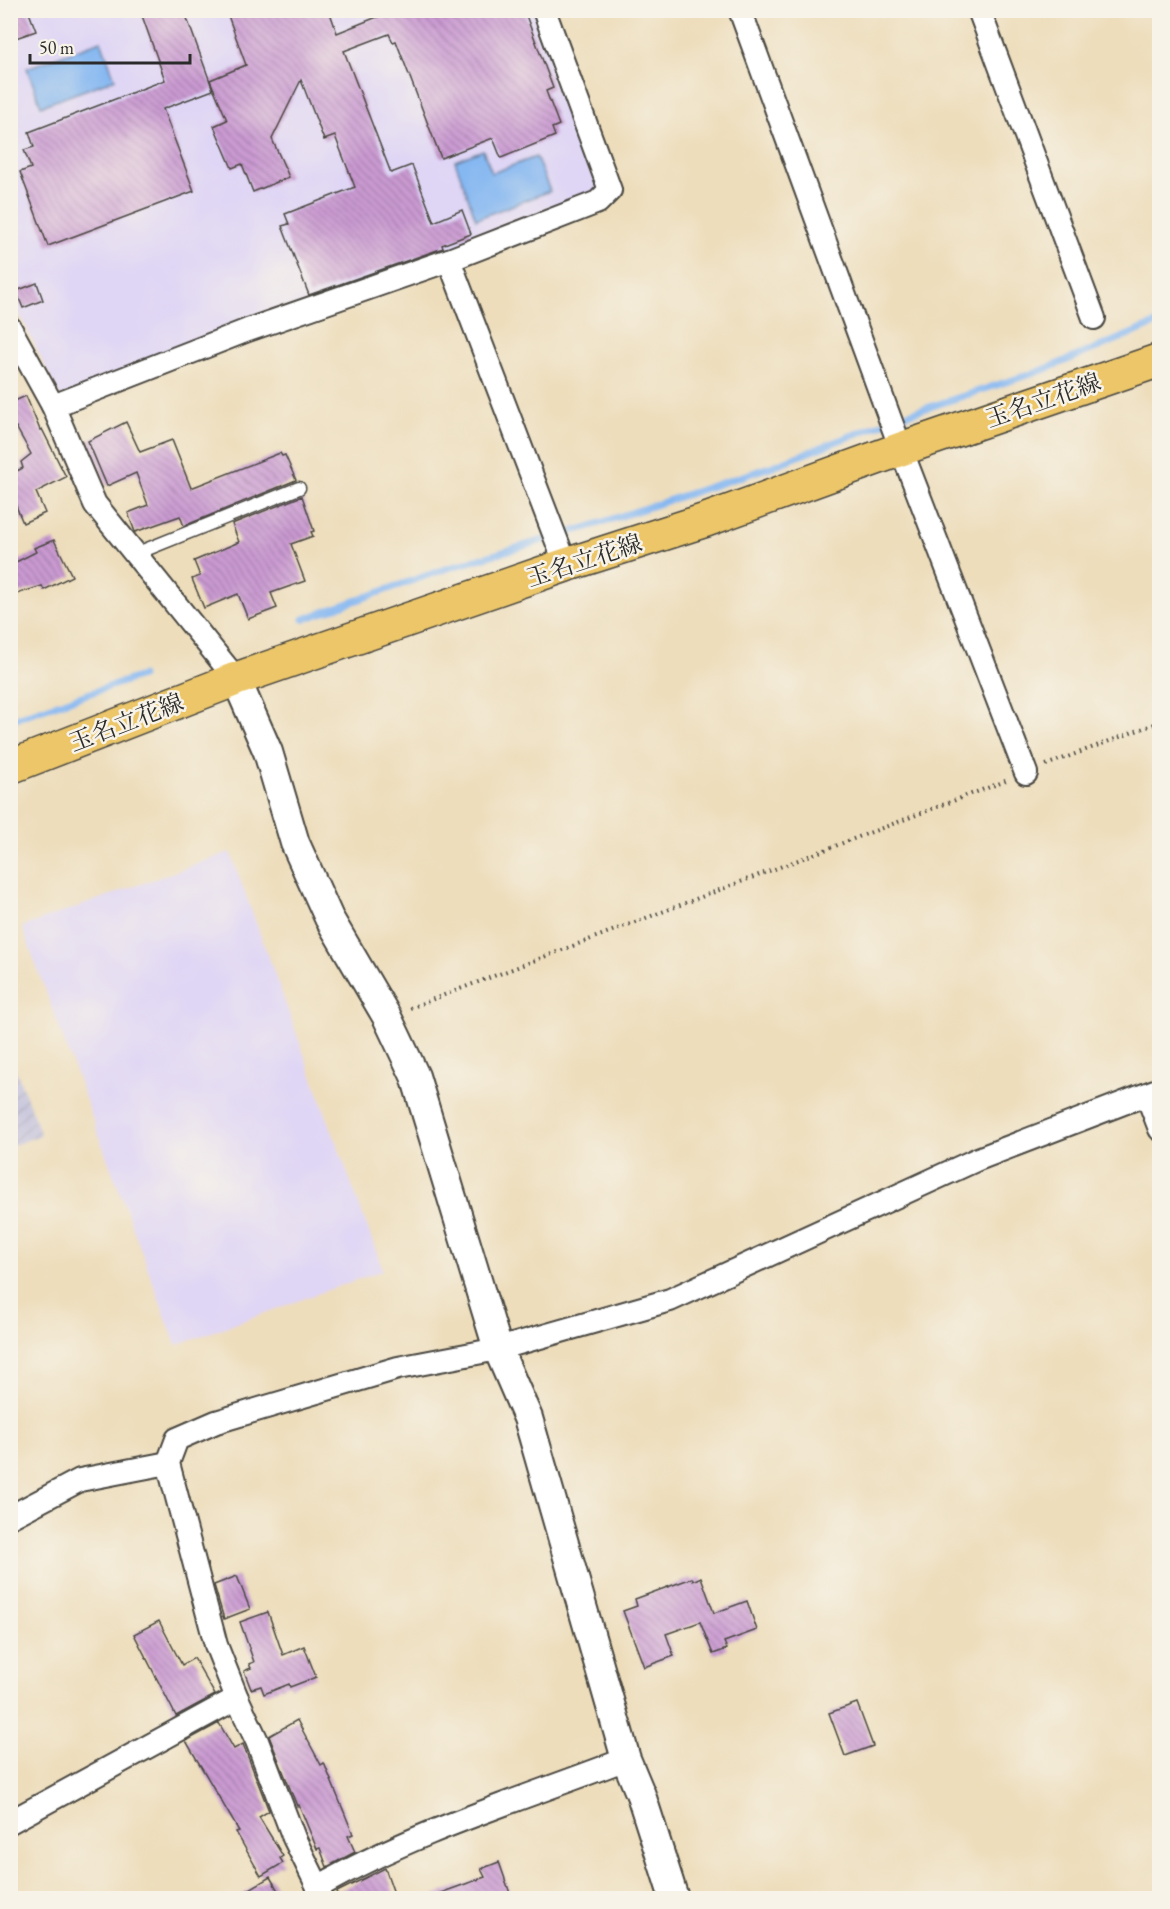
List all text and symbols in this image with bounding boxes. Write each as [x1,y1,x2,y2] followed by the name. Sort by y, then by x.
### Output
[30,27,190,65] scale bar
[39,36,74,59] text: 50 m
[981,366,1105,434] street label: 玉名立花線
[522,527,646,593] street label: 玉名立花線
[64,686,188,758] street label: 玉名立花線

